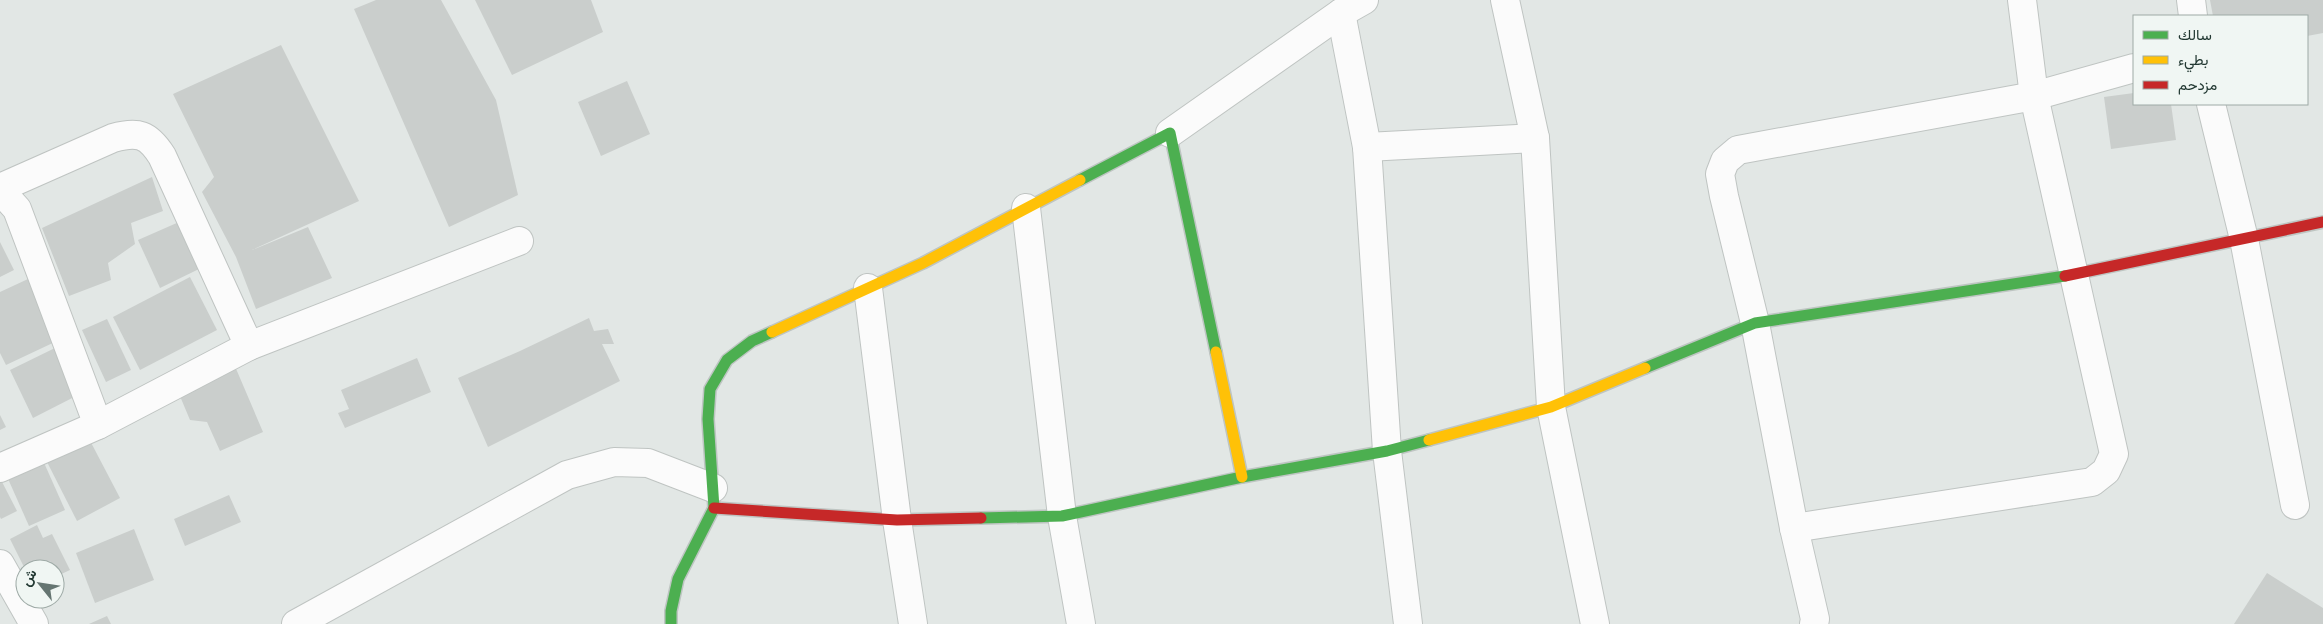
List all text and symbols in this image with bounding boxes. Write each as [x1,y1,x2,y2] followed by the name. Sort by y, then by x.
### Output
[2133,15,2308,105] legend
[2178,25,2212,43] text: سالك
[2178,50,2208,73] text: بطيء
[2178,75,2217,95] text: مزدحم
[15,559,65,609] north arrow
[17,566,41,589] text: ش

